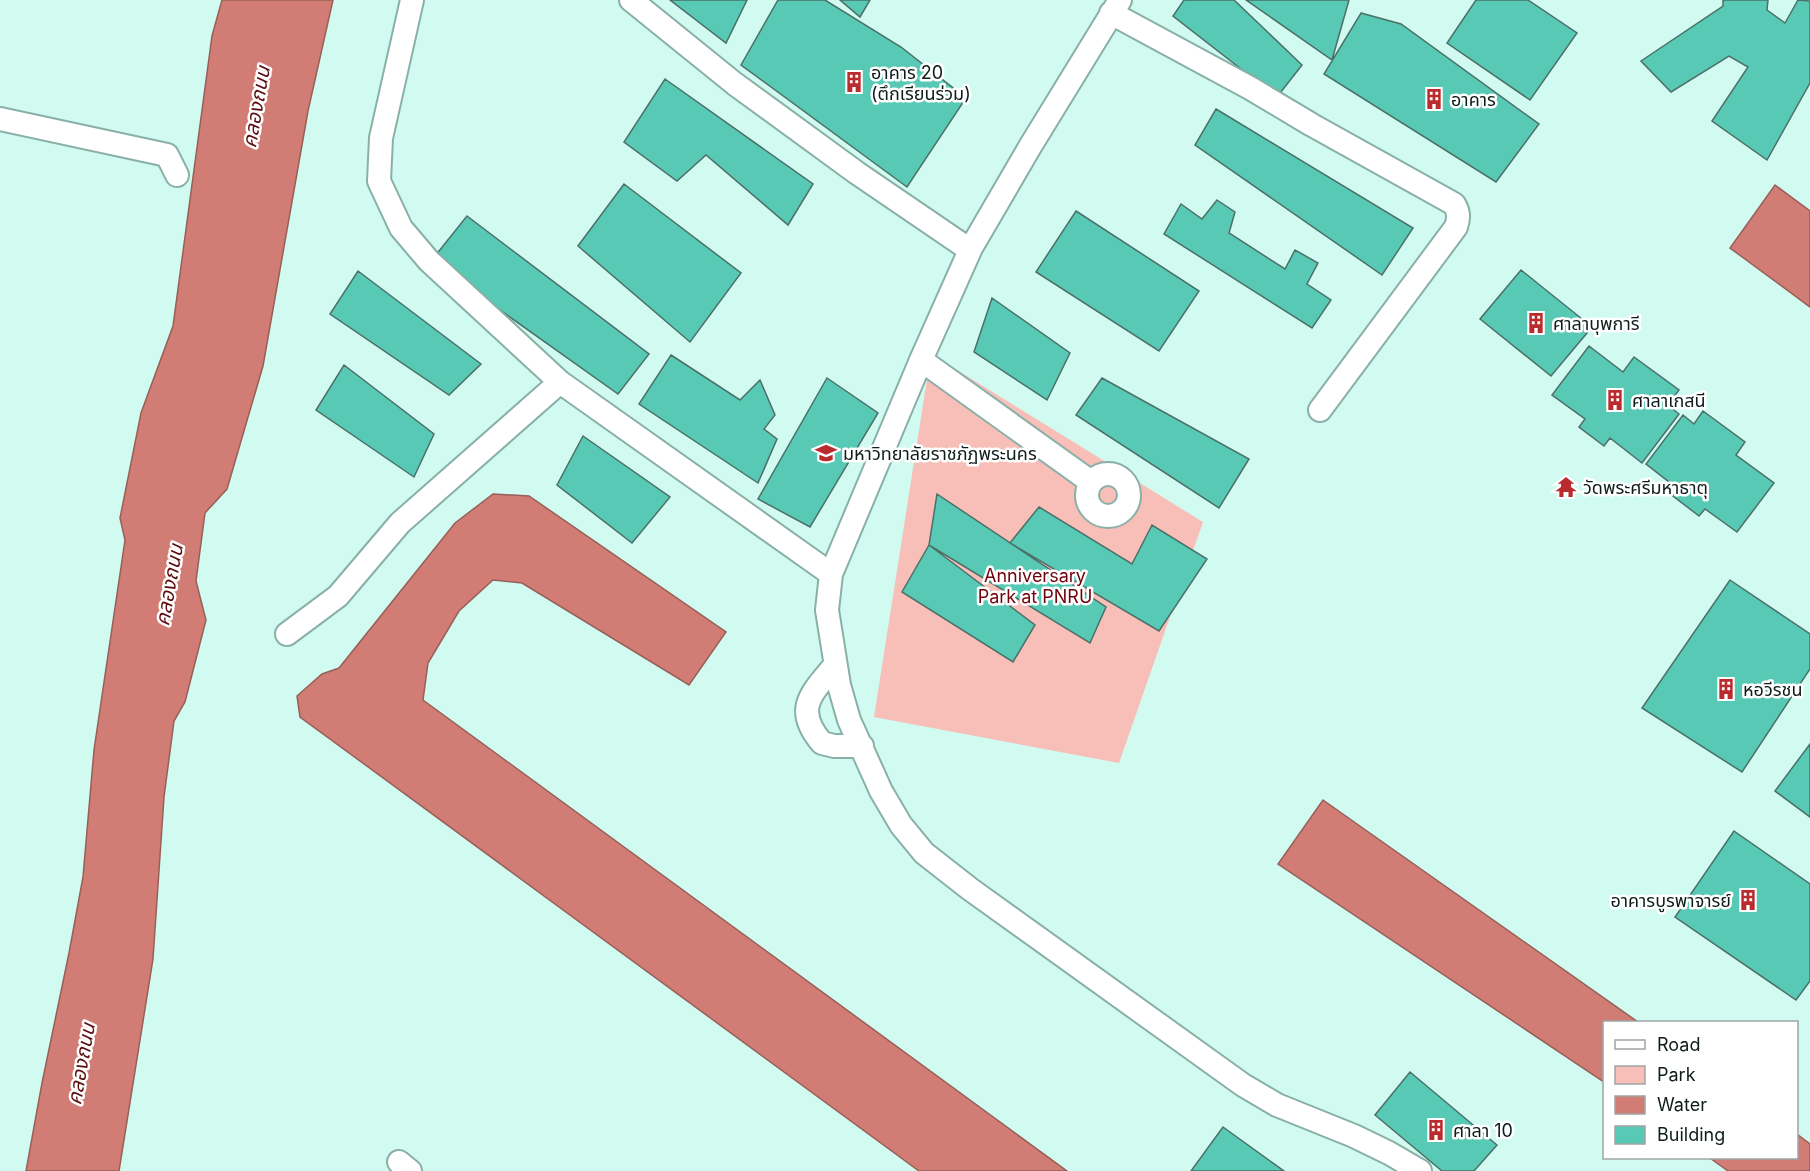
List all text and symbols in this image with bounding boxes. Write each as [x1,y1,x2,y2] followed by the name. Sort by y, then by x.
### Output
[871,62,971,104] place label: อาคาร 20 (ตึกเรียนร่วม)
[237,63,275,150] water label: คลองถนน
[842,70,866,94] building icon: อาคาร 20 (ตึกเรียนร่วม)
[1422,87,1446,111] building icon: อาคาร
[1451,89,1496,110] place label: อาคาร
[1524,311,1548,335] building icon: ศาลาบุพการี
[1553,313,1640,335] place label: ศาลาบุพการี
[1603,388,1627,412] building icon: ศาลาเกสนี
[1632,390,1706,411] place label: ศาลาเกสนี
[814,441,838,465] school or university icon: มหาวิทยาลัยราชภัฏพระนคร
[843,443,1037,464] place label: มหาวิทยาลัยราชภัฏพระนคร
[1554,475,1578,499] temple icon: วัดพระศรีมหาธาตุ
[1583,477,1708,499] place label: วัดพระศรีมหาธาตุ
[150,541,188,628] water label: คลองถนน
[978,565,1092,607] park label: Anniversary Park at PNRU
[1714,677,1738,701] building icon: หอวีรชน
[1743,679,1802,700] place label: หอวีรชน
[1736,888,1760,912] building icon: อาคารบูรพาจารย์
[1610,890,1731,913] place label: อาคารบูรพาจารย์
[62,1020,100,1107] water label: คลองถนน
[1603,1021,1798,1159] legend
[1657,1034,1700,1055] text: Road
[1657,1064,1696,1085] text: Park
[1657,1094,1707,1115] text: Water
[1424,1118,1448,1142] building icon: ศาลา 10
[1453,1120,1513,1141] place label: ศาลา 10
[1657,1124,1725,1145] text: Building

